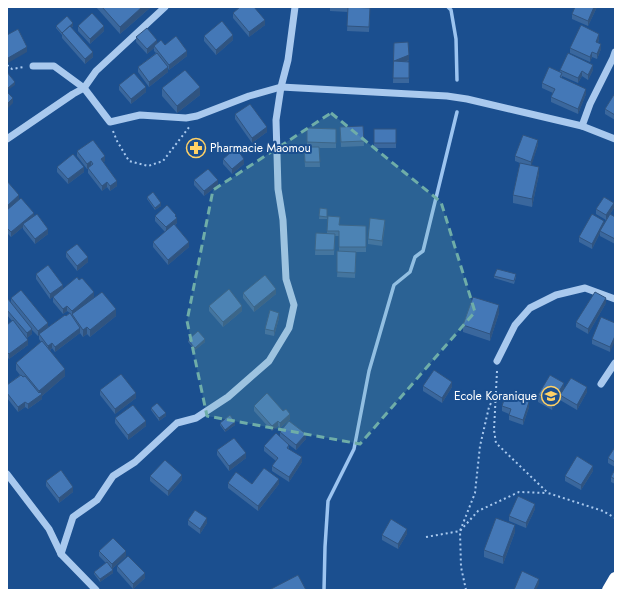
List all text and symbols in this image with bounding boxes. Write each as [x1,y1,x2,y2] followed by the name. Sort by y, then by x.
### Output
[185,137,207,159] pharmacy icon: Pharmacie Maomou
[210,139,311,157] place label: Pharmacie Maomou
[540,385,562,407] school or university icon: Ecole Koranique
[454,387,537,405] place label: Ecole Koranique

